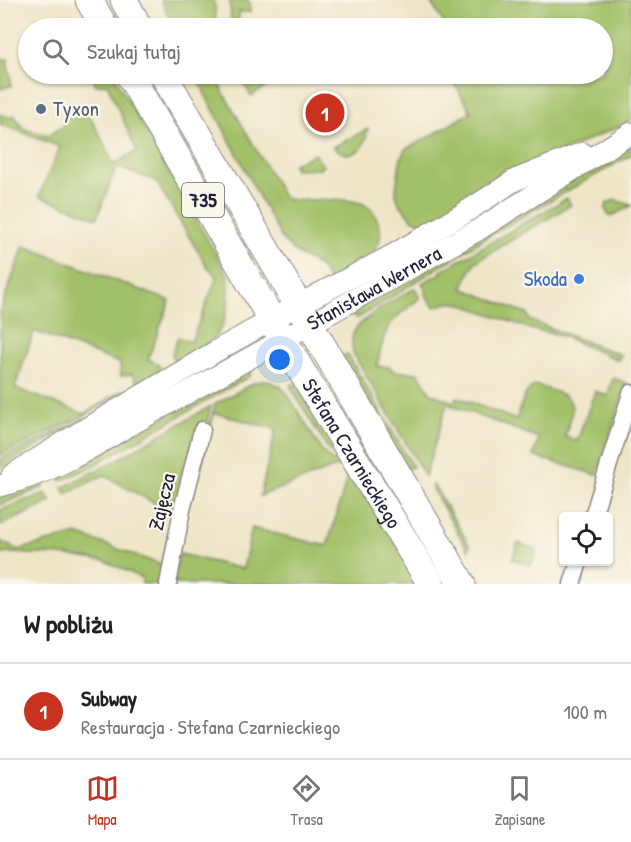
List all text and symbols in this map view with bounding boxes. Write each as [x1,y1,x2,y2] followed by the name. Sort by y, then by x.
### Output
[18,18,613,84] search box
[39,35,72,68] icon: search
[87,36,181,66] text: Szukaj tutaj
[306,90,344,136] pin: 1
[53,94,99,123] place label: Tyxon
[34,102,48,116] marker: Tyxon
[182,183,224,217] road number: 735
[301,238,446,337] street label: Stanisława Wernera
[524,264,567,293] place label: Skoda
[572,272,586,286] marker: Skoda
[265,345,294,374] your location
[295,373,409,534] street label: Stefana Czarnieckiego
[141,471,182,533] street label: Zajęcza
[559,512,613,566] map controls
[559,512,613,566] button: locate
[24,606,113,641] text: W pobliżu
[81,683,137,713] text: Subway
[40,698,47,725] text: 1
[564,698,607,725] text: 100 m
[81,713,340,740] text: Restauracja · Stefana Czarnieckiego
[86,772,119,830] tab: Mapa
[290,772,323,830] tab: Trasa
[494,772,545,830] tab: Zapisane

